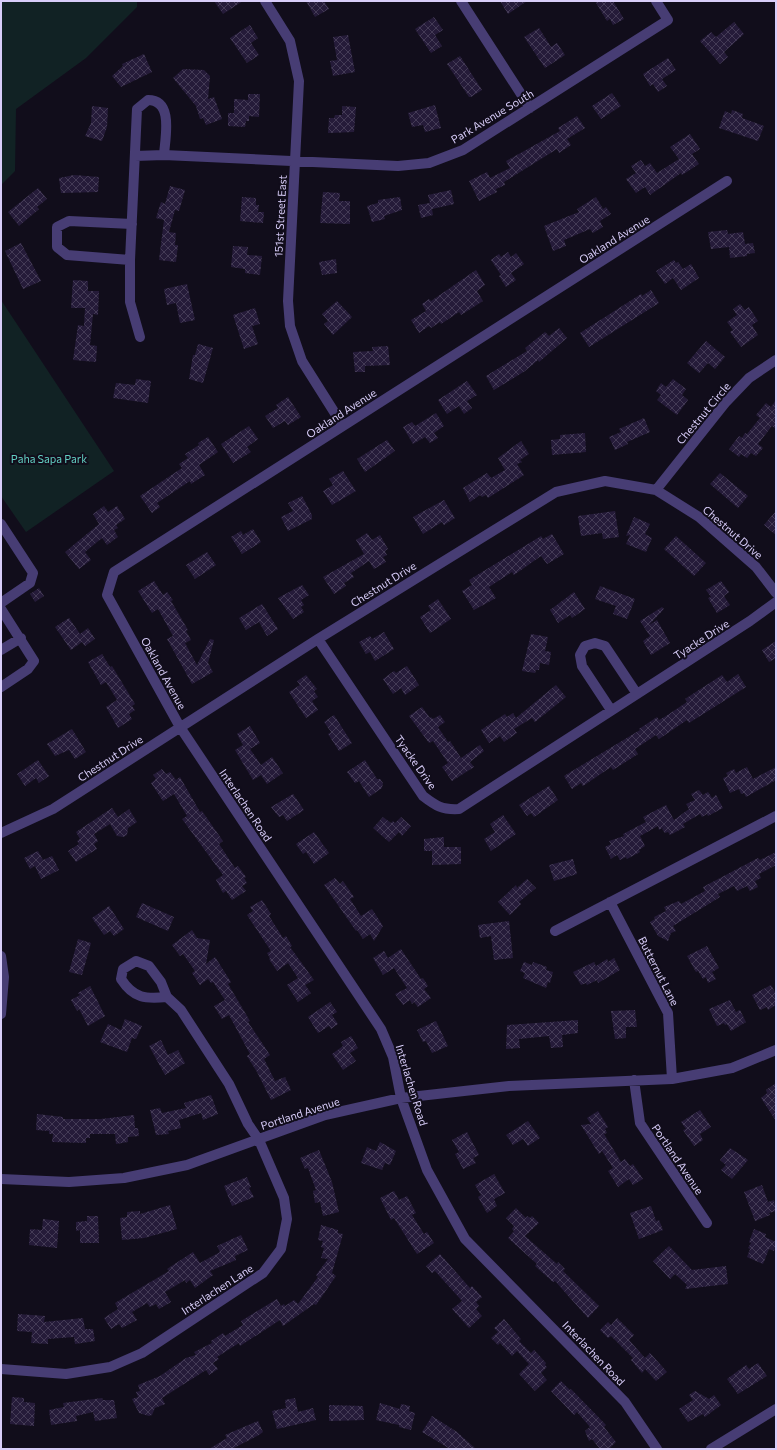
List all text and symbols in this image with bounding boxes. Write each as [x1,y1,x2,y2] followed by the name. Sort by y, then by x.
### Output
[448,86,536,146] street label: Park Avenue South
[271,174,289,257] street label: 151st Street East
[576,212,652,266] street label: Oakland Avenue
[673,379,733,447] street label: Chestnut Circle
[304,385,379,440] street label: Oakland Avenue
[11,452,87,465] park label: Paha Sapa Park
[701,503,766,562] street label: Chestnut Drive
[348,559,418,609] street label: Chestnut Drive
[671,616,731,662] street label: Tyacke Drive
[139,635,189,712] street label: Oakland Avenue
[75,732,145,784] street label: Chestnut Drive
[393,732,440,792] street label: Tyacke Drive
[217,766,275,844] street label: Interlachen Road
[636,934,682,1008] street label: Butternut Lane
[393,1043,431,1127] street label: Interlachen Road
[259,1094,341,1132] street label: Portland Avenue
[650,1121,706,1197] street label: Portland Avenue
[179,1261,255,1317] street label: Interlachen Lane
[560,1318,628,1388] street label: Interlachen Road

